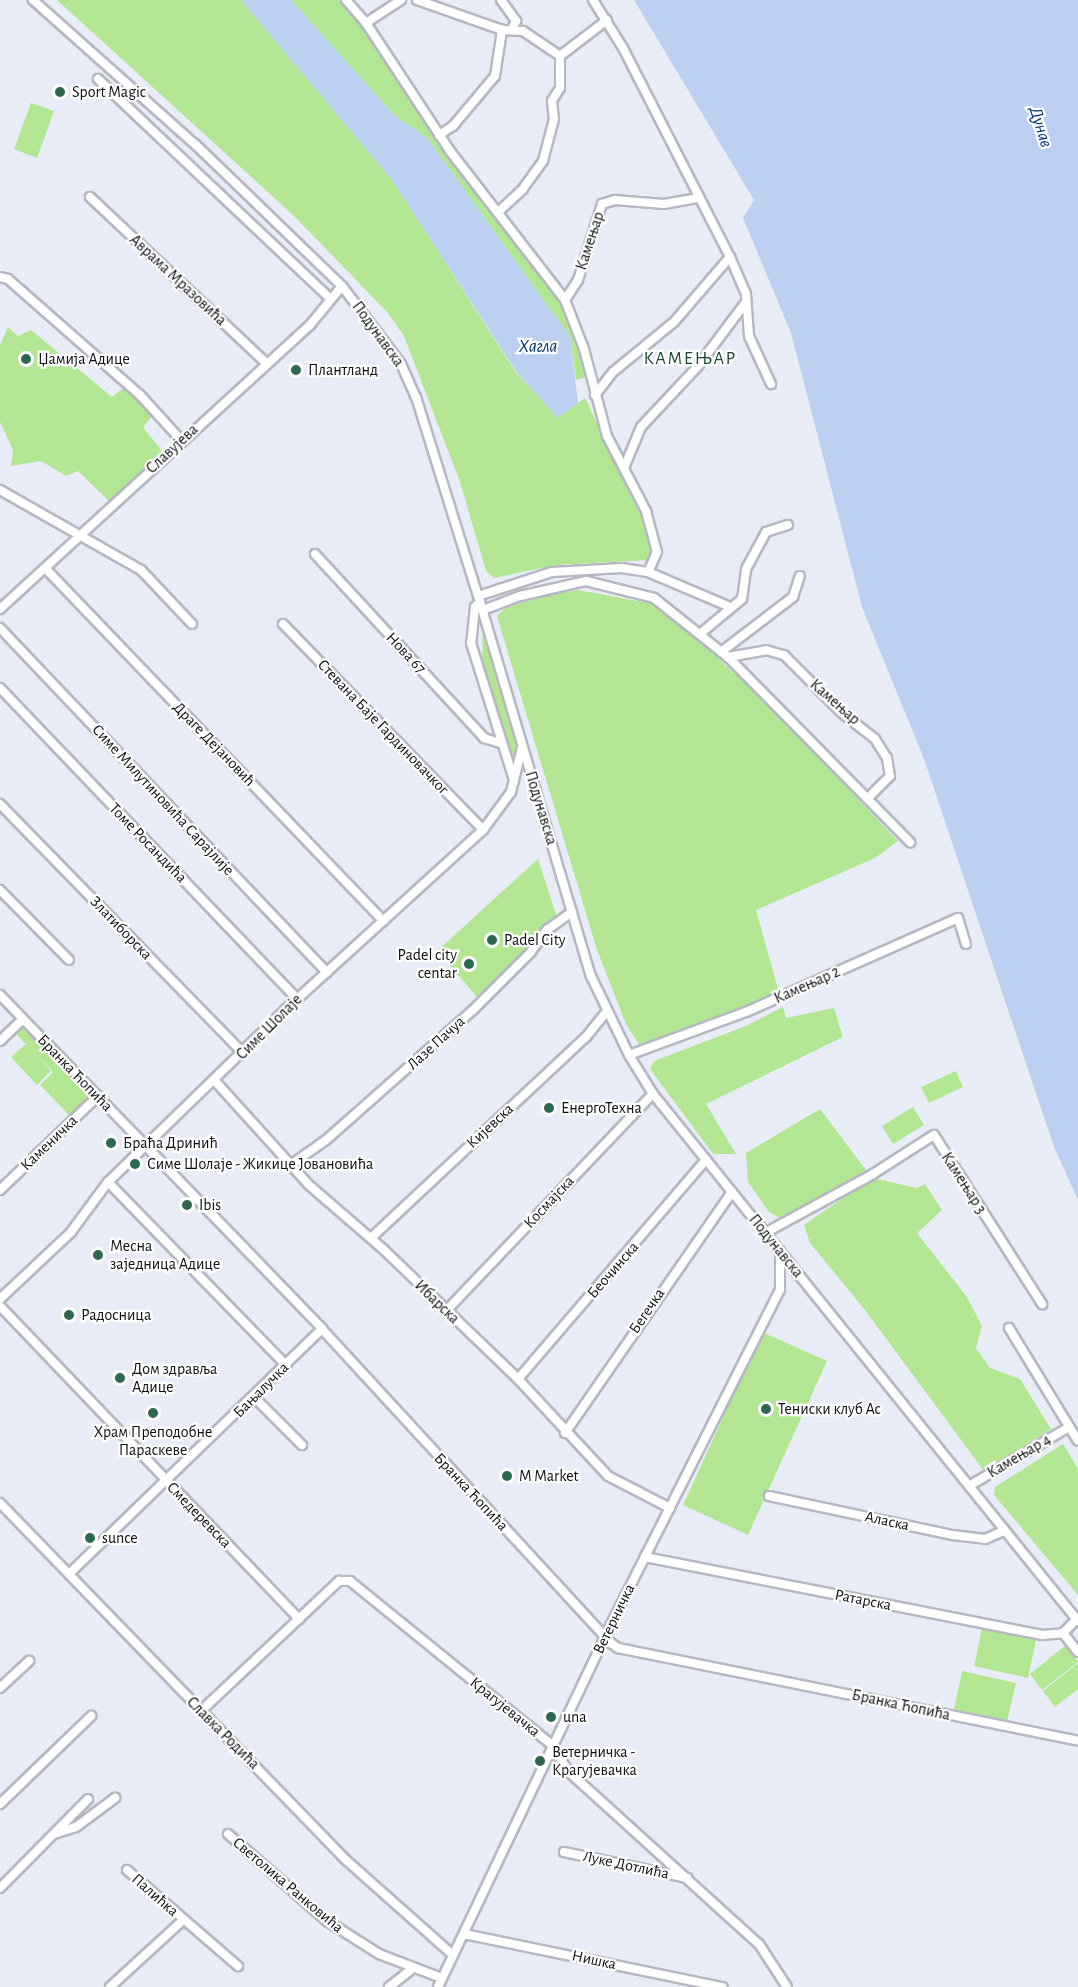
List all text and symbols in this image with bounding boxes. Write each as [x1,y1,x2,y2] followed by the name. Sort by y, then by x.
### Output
[72,82,146,102] place label: Sport Magic
[53,85,67,99] marker: Sport Magic
[1024,104,1056,150] water label: Дунав
[572,209,608,273] street label: Камењар
[126,230,230,330] street label: Аврама Мразовића
[348,297,408,371] street label: Подунавска
[519,336,557,358] water label: Хагла
[643,348,737,370] district label: КАМЕЊАР
[38,349,130,369] place label: Џамија Адице
[19,352,33,366] marker: Џамија Адице
[308,360,378,380] place label: Плантланд
[289,363,303,377] marker: Плантланд
[142,420,202,478] street label: Славујева
[382,628,430,678] street label: Нова 67
[313,655,453,799] street label: Стевана Баје Гардиновачког
[806,675,864,729] street label: Камењар
[169,698,259,790] street label: Драге Дејановић
[88,720,238,880] street label: Симе Милутиновића Сарајлије
[521,769,561,847] street label: Подунавска
[105,799,191,887] street label: Томе Росандића
[86,892,156,964] street label: Златиборска
[504,930,566,950] place label: Padel City
[485,933,499,947] marker: Padel City
[397,945,457,983] place label: Padel city centar
[462,957,476,971] marker: Padel city centar
[771,962,843,1008] street label: Камењар 2
[232,990,306,1064] street label: Симе Шолаје
[403,1012,469,1074] street label: Лазе Пачуа
[33,1030,117,1116] street label: Бранка Ћопића
[561,1098,642,1118] place label: ЕнергоТехна
[462,1099,518,1153] street label: Кијевска
[542,1101,556,1115] marker: ЕнергоТехна
[16,1111,82,1175] street label: Каменичка
[123,1133,218,1153] place label: Браћа Дринић
[104,1136,118,1150] marker: Браћа Дринић
[937,1149,991,1217] street label: Камењар 3
[147,1154,373,1174] place label: Симе Шолаје - Жикице Јовановића
[128,1157,142,1171] marker: Симе Шолаје - Жикице Јовановића
[520,1172,578,1232] street label: Космајска
[199,1195,221,1215] place label: Ibis
[180,1198,194,1212] marker: Ibis
[745,1210,807,1282] street label: Подунавска
[110,1236,220,1274] place label: Месна заједница Адице
[583,1238,643,1302] street label: Беочинска
[91,1248,105,1262] marker: Месна заједница Адице
[410,1276,464,1328] street label: Ибарска
[625,1285,669,1337] street label: Бегечка
[81,1305,151,1325] place label: Радосница
[62,1308,76,1322] marker: Радосница
[229,1358,293,1422] street label: Бањалучка
[132,1359,217,1397] place label: Дом здравља Адице
[113,1371,127,1385] marker: Дом здравља Адице
[778,1399,881,1419] place label: Тениски клуб Ас
[759,1402,773,1416] marker: Тениски клуб Ас
[146,1406,160,1420] marker: Храм Преподобне Параскеве
[94,1422,212,1460] place label: Храм Преподобне Параскеве
[984,1430,1054,1482] street label: Камењар 4
[430,1449,512,1535] street label: Бранка Ћопића
[519,1466,579,1486] place label: M Market
[500,1469,514,1483] marker: M Market
[163,1478,235,1552] street label: Смедеревска
[863,1507,911,1535] street label: Аласка
[102,1528,138,1548] place label: sunce
[83,1531,97,1545] marker: sunce
[589,1581,639,1657] street label: Ветерничка
[833,1585,893,1615] street label: Ратарска
[466,1673,544,1741] street label: Крагујевачка
[850,1685,952,1725] street label: Бранка Ћопића
[183,1693,263,1773] street label: Славка Родића
[563,1707,587,1727] place label: una
[544,1710,558,1724] marker: una
[552,1742,637,1780] place label: Ветерничка - Крагујевачка
[533,1754,547,1768] marker: Ветерничка - Крагујевачка
[229,1833,347,1937] street label: Светолика Ранковића
[581,1846,671,1884] street label: Луке Дотлића
[128,1869,182,1921] street label: Палићка
[570,1946,618,1974] street label: Нишка

